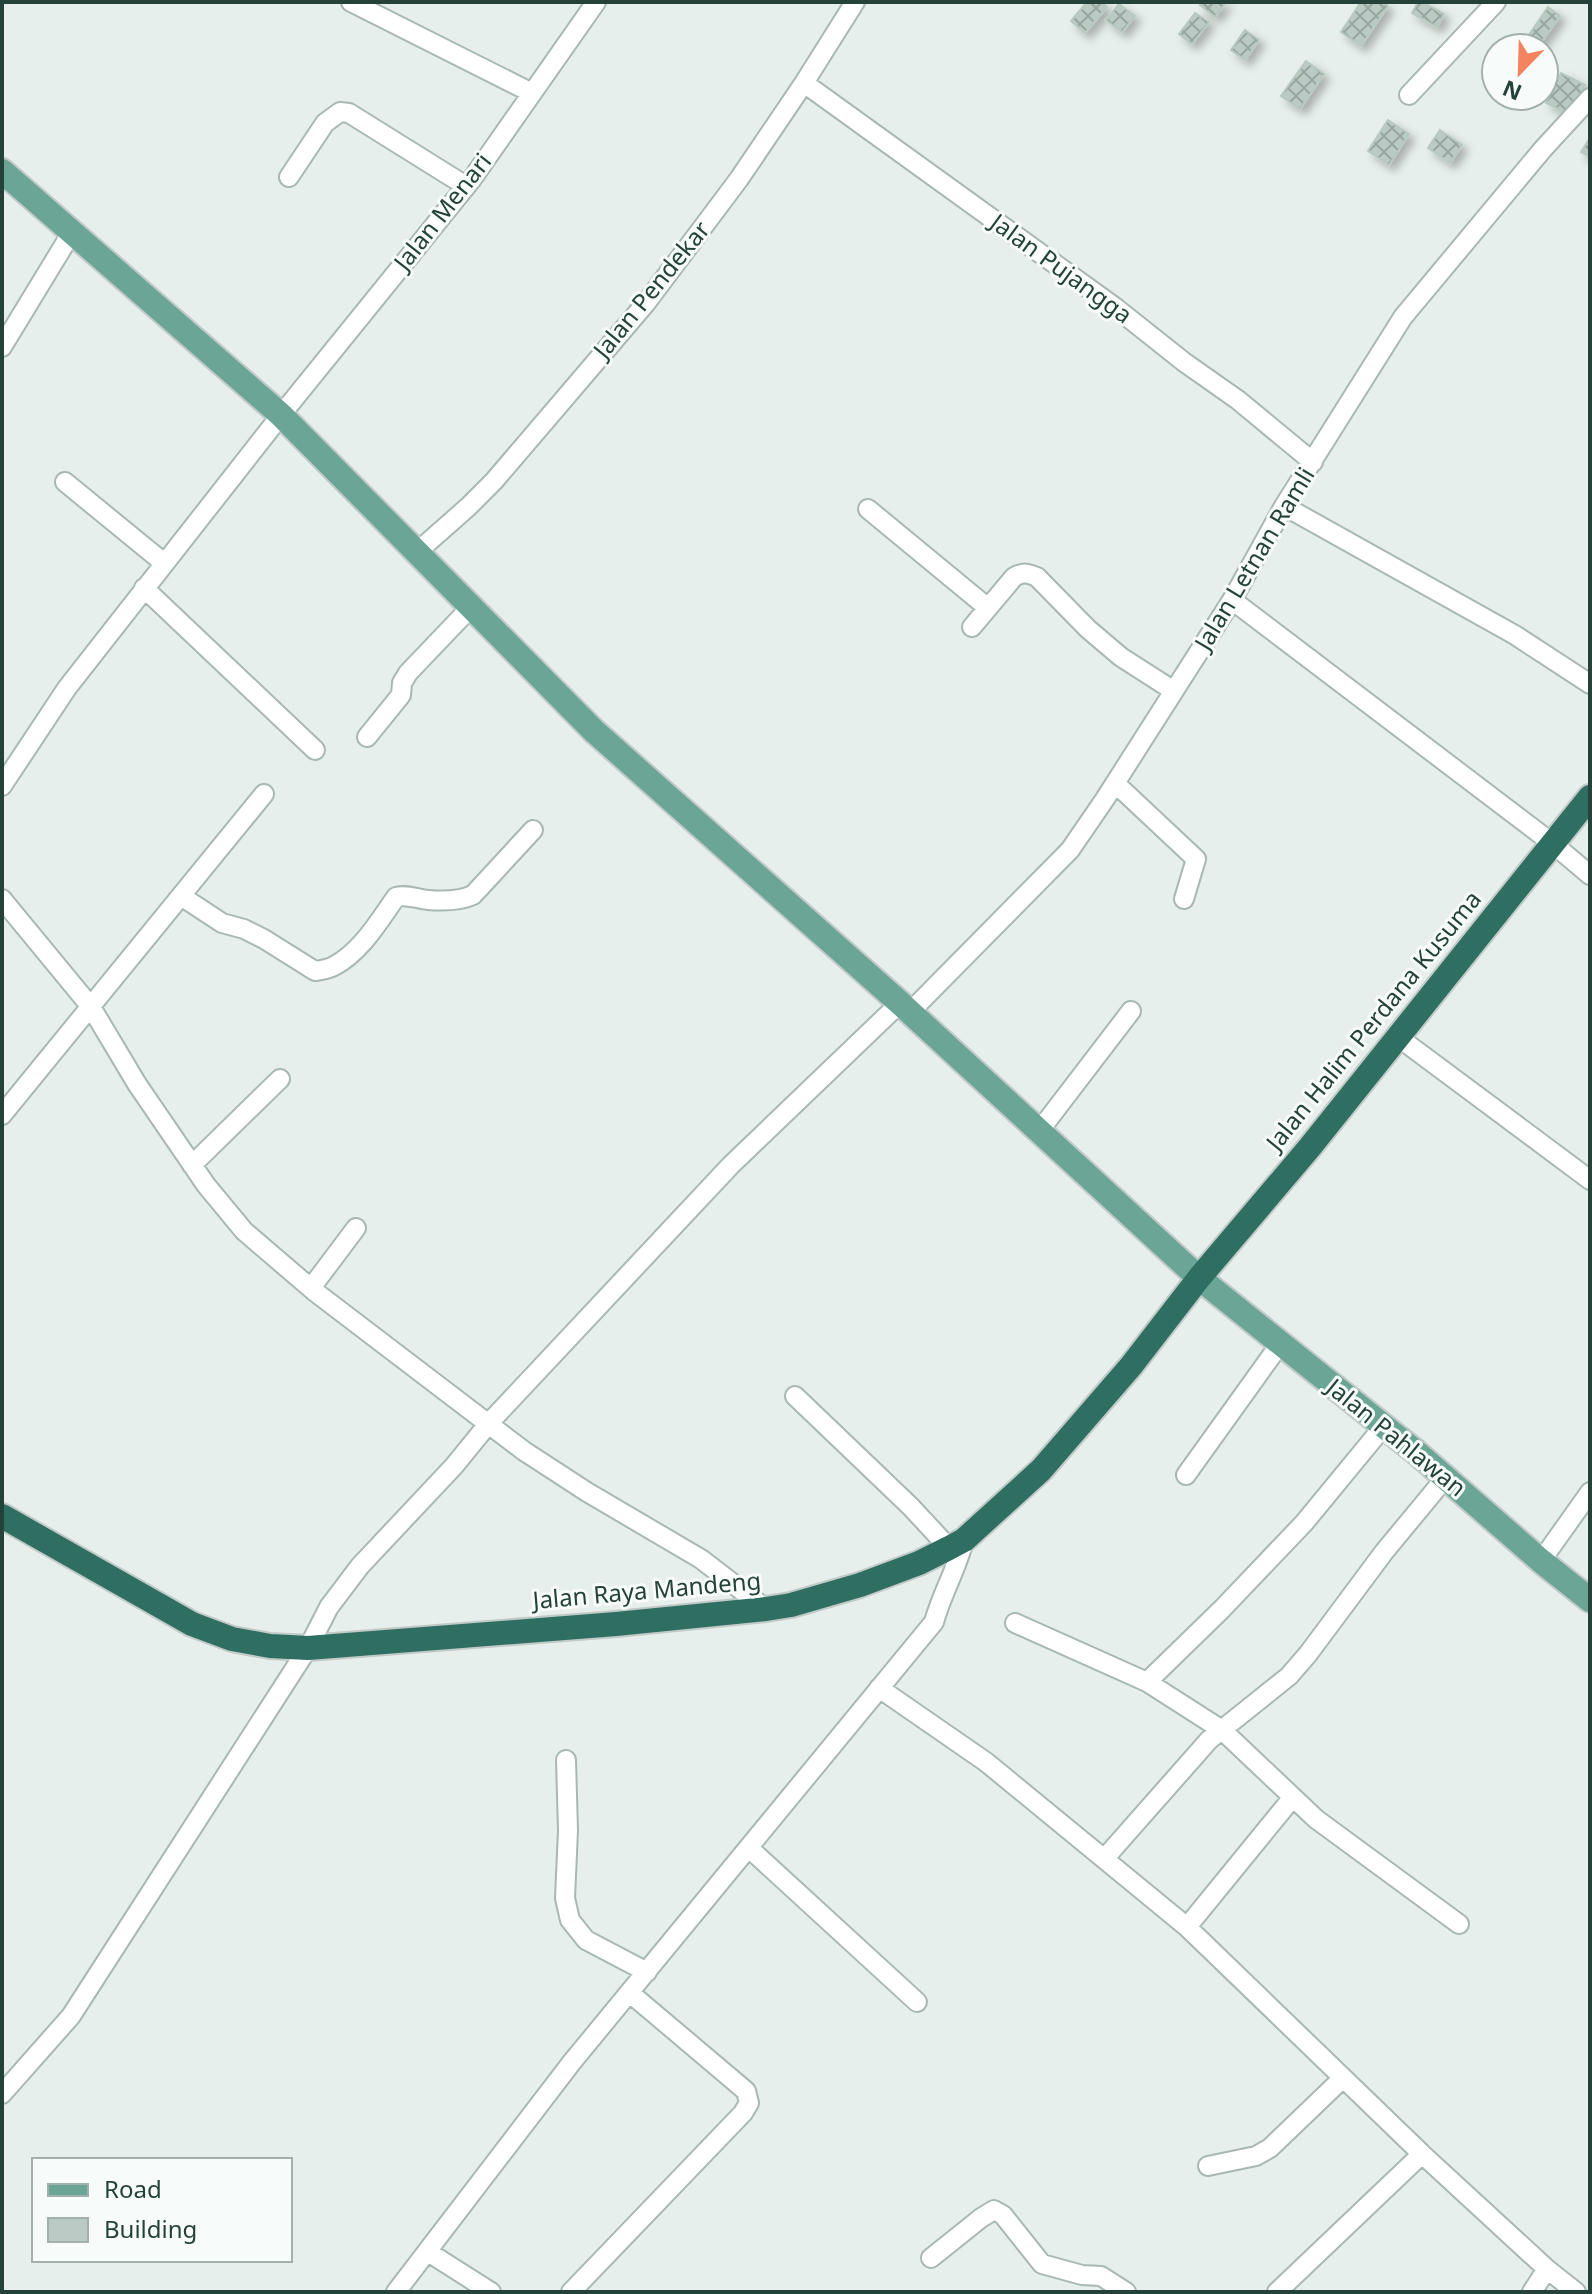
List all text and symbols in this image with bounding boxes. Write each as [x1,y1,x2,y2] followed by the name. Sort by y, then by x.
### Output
[1480,32,1560,112] north arrow
[1498,74,1526,109] text: N
[384,146,498,278] street label: Jalan Menari
[983,204,1139,330] street label: Jalan Pujangga
[584,213,717,366] street label: Jalan Pendekar
[1185,461,1321,658] street label: Jalan Letnan Ramli
[1256,883,1488,1158] street label: Jalan Halim Perdana Kusuma
[1319,1369,1474,1503] street label: Jalan Pahlawan
[529,1563,762,1616] street label: Jalan Raya Mandeng
[32,2158,292,2262] legend
[104,2172,162,2205] text: Road
[104,2212,197,2245] text: Building

